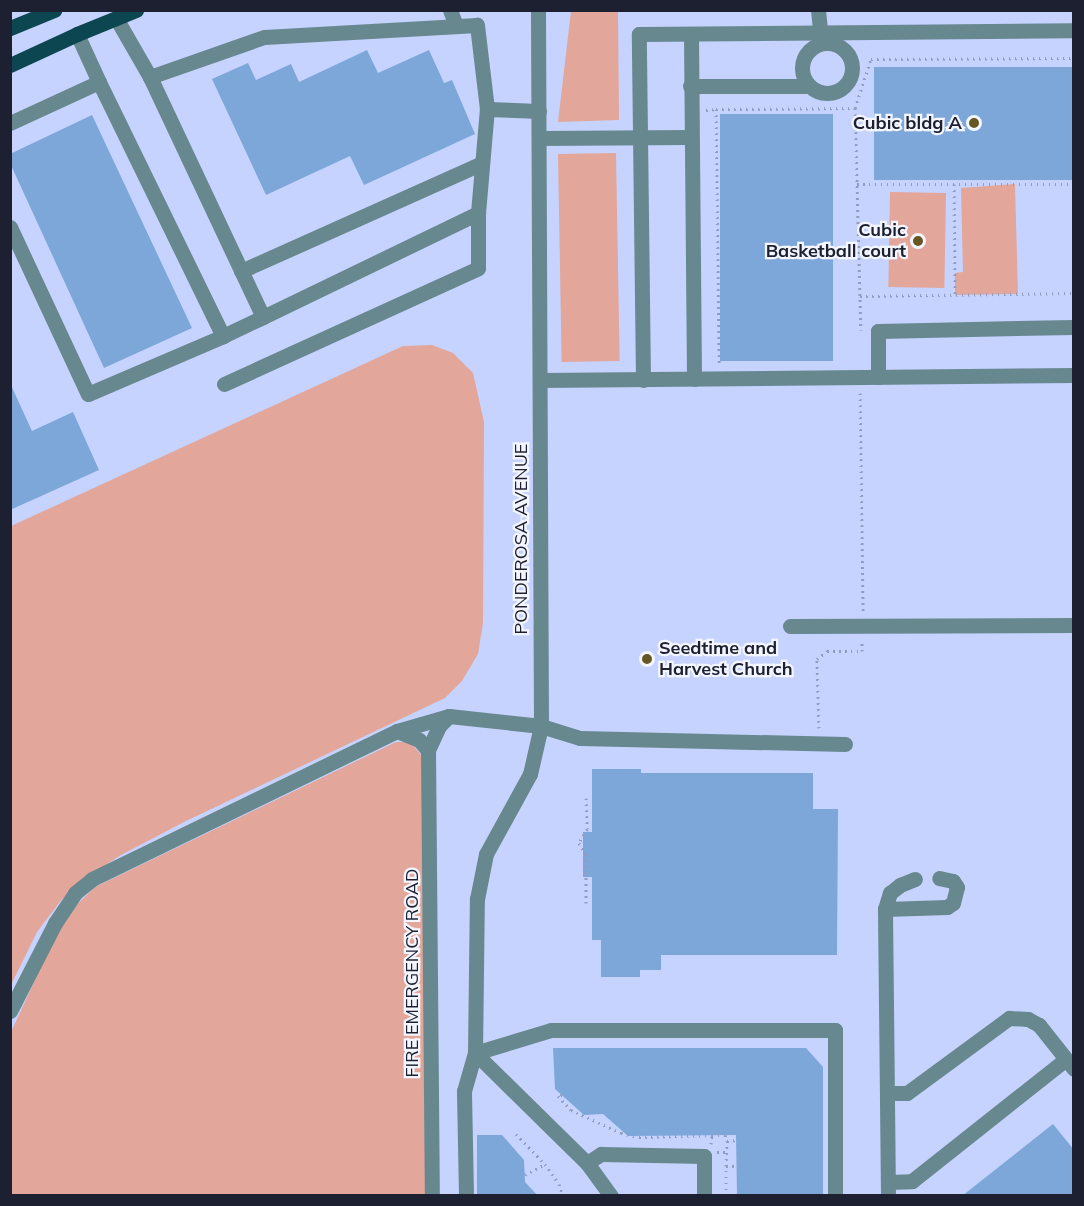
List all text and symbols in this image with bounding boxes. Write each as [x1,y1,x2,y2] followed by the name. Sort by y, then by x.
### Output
[853,112,962,134] place label: Cubic bldg A
[967,116,981,130] marker: Cubic bldg A
[766,220,906,262] place label: Cubic Basketball court
[911,234,925,248] marker: Cubic Basketball court
[510,444,532,634] street label: PONDEROSA AVENUE
[659,638,793,680] place label: Seedtime and Harvest Church
[640,652,654,666] marker: Seedtime and Harvest Church
[401,868,423,1078] street label: FIRE EMERGENCY ROAD

